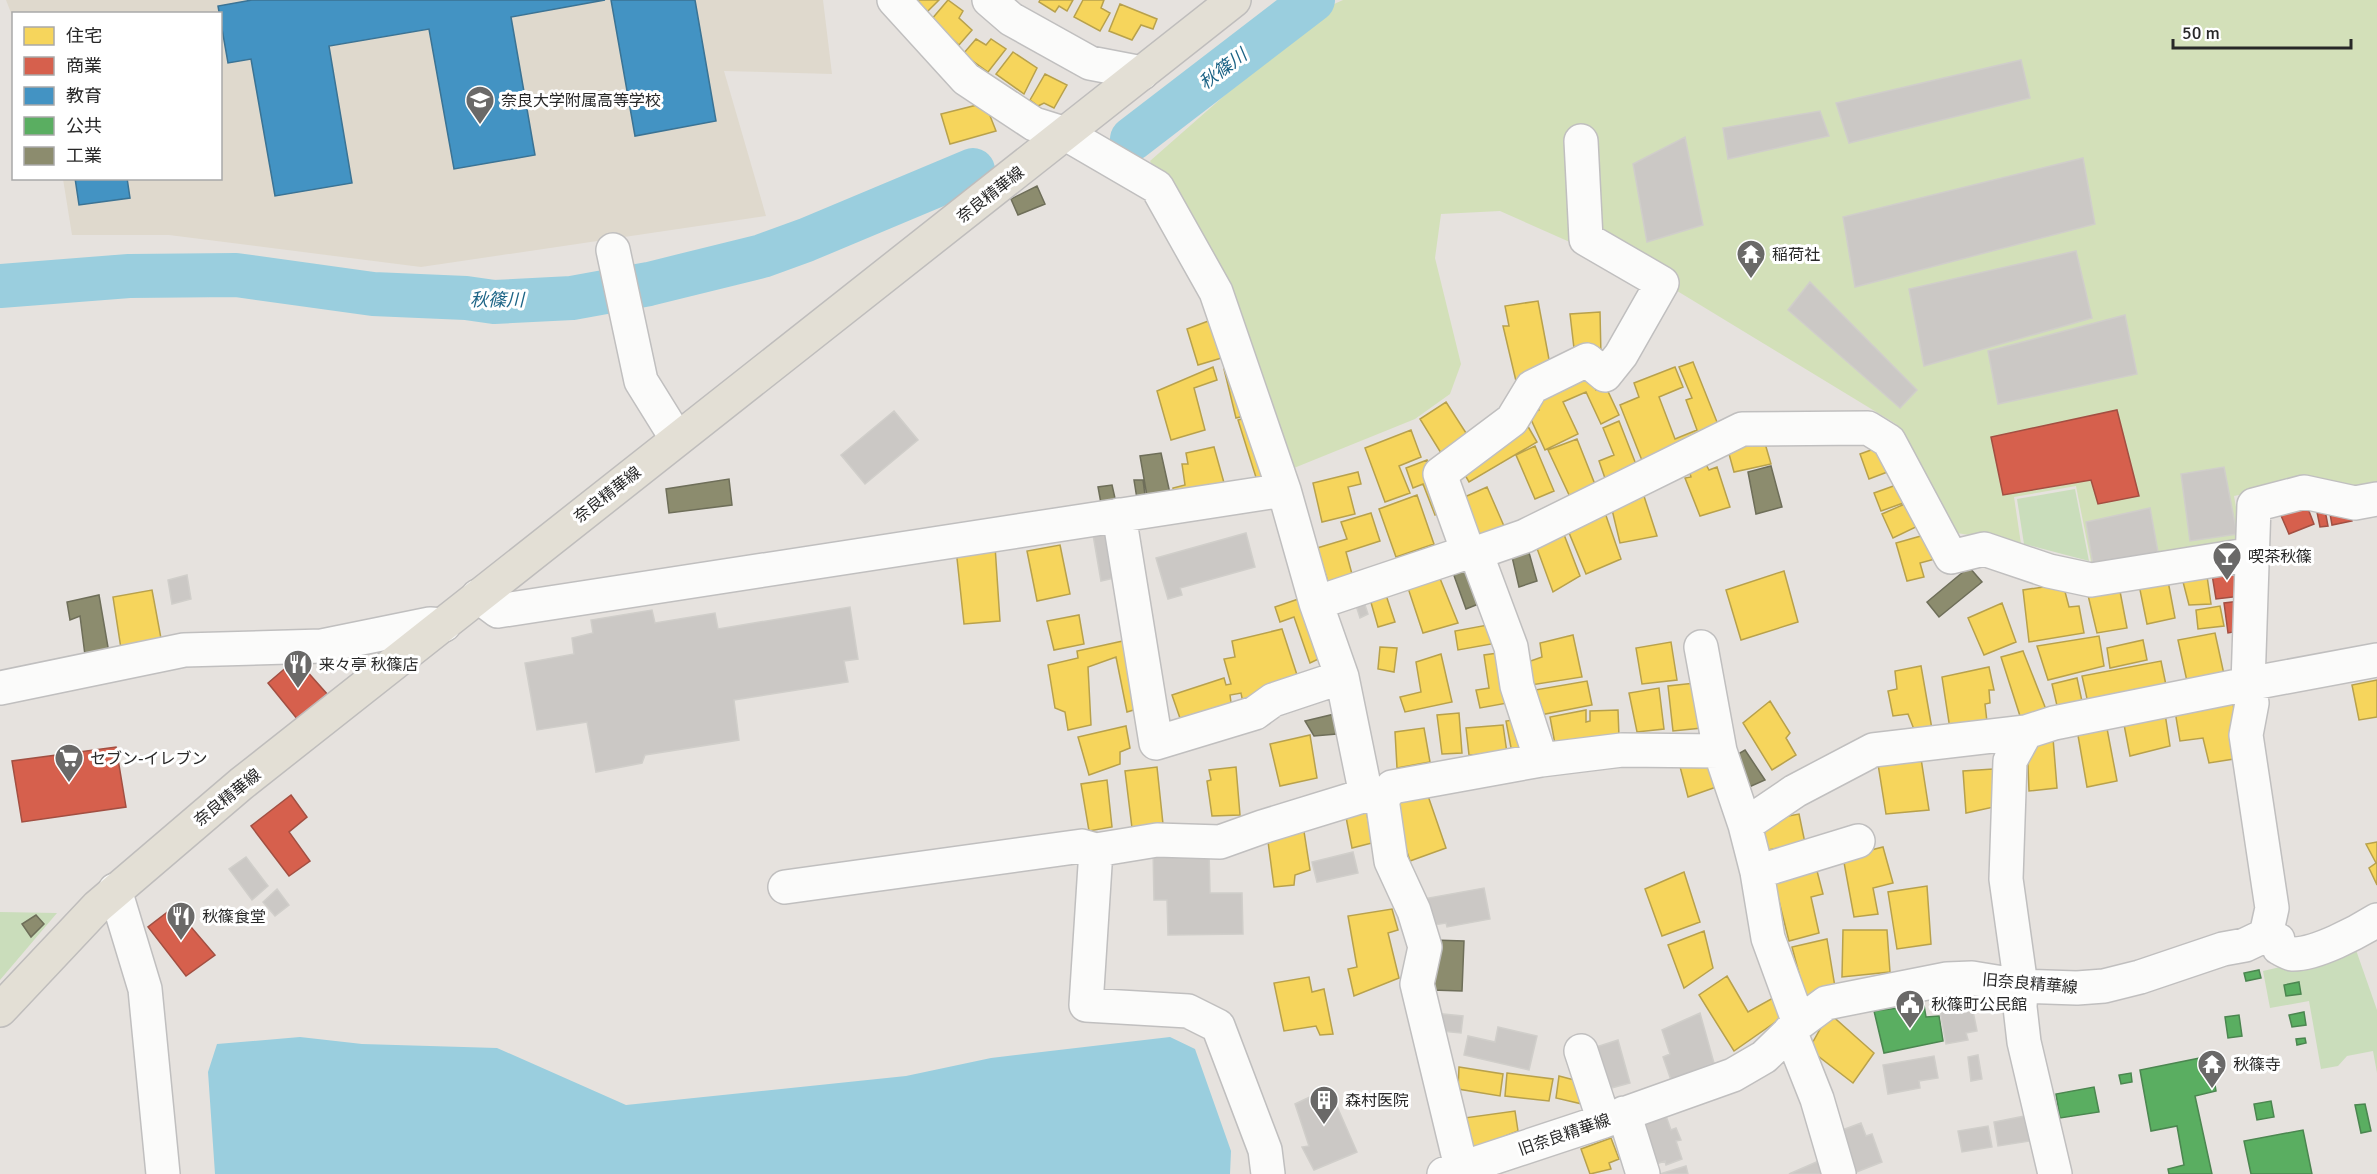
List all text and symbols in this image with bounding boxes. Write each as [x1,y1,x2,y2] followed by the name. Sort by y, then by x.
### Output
[12,12,222,180] legend
[2173,12,2352,50] scale bar
[2182,22,2220,44] text: 50 m
[66,25,102,47] text: 住宅
[1195,43,1253,94] water label: 秋篠川
[66,55,102,77] text: 商業
[464,84,496,126] school or university icon: 奈良大学附属高等学校
[66,85,102,107] text: 教育
[501,91,661,111] place label: 奈良大学附属高等学校
[66,115,102,137] text: 公共
[66,145,102,167] text: 工業
[953,162,1028,227] street label: 奈良精華線
[1735,238,1767,280] temple icon: 稲荷社
[1772,245,1820,265] place label: 稲荷社
[470,289,526,311] water label: 秋篠川
[570,462,645,527] street label: 奈良精華線
[2211,540,2243,582] bar icon: 喫茶秋篠
[2248,547,2312,567] place label: 喫茶秋篠
[282,648,314,690] restaurant icon: 来々亭 秋篠店
[319,655,419,675] place label: 来々亭 秋篠店
[53,742,85,784] supermarket icon: セブン-イレブン
[90,749,208,769] place label: セブン-イレブン
[190,765,265,831] street label: 奈良精華線
[165,900,197,942] restaurant icon: 秋篠食堂
[202,907,266,927] place label: 秋篠食堂
[1981,970,2079,998] street label: 旧奈良精華線
[1894,988,1926,1030] public building icon: 秋篠町公民館
[1931,995,2027,1015] place label: 秋篠町公民館
[2196,1048,2228,1090] temple icon: 秋篠寺
[2233,1055,2281,1075] place label: 秋篠寺
[1308,1084,1340,1126] building icon: 森村医院
[1345,1091,1409,1111] place label: 森村医院
[1516,1110,1613,1160] street label: 旧奈良精華線

